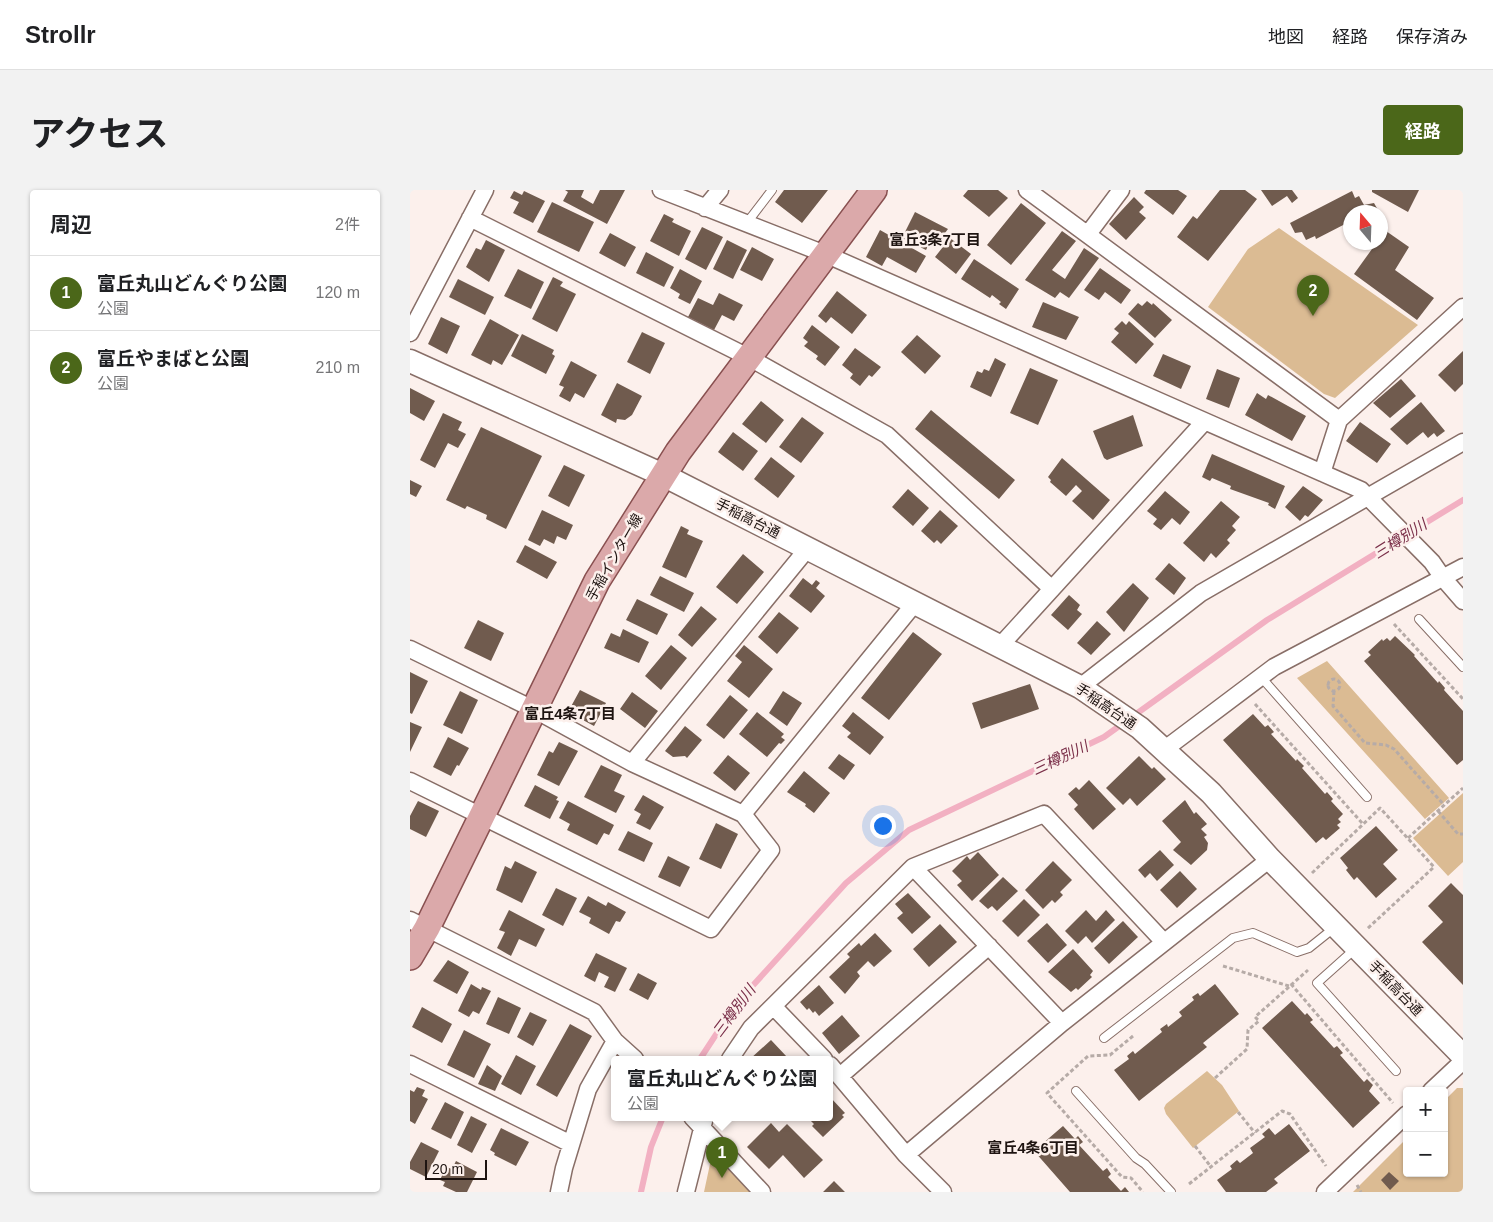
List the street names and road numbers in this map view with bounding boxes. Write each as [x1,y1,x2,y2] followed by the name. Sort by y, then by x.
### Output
[713,495,783,541] street label: 手稲高台通
[583,511,645,603] street label: 手稲インター線
[1073,680,1139,732] street label: 手稲高台通
[1366,957,1426,1019] street label: 手稲高台通

